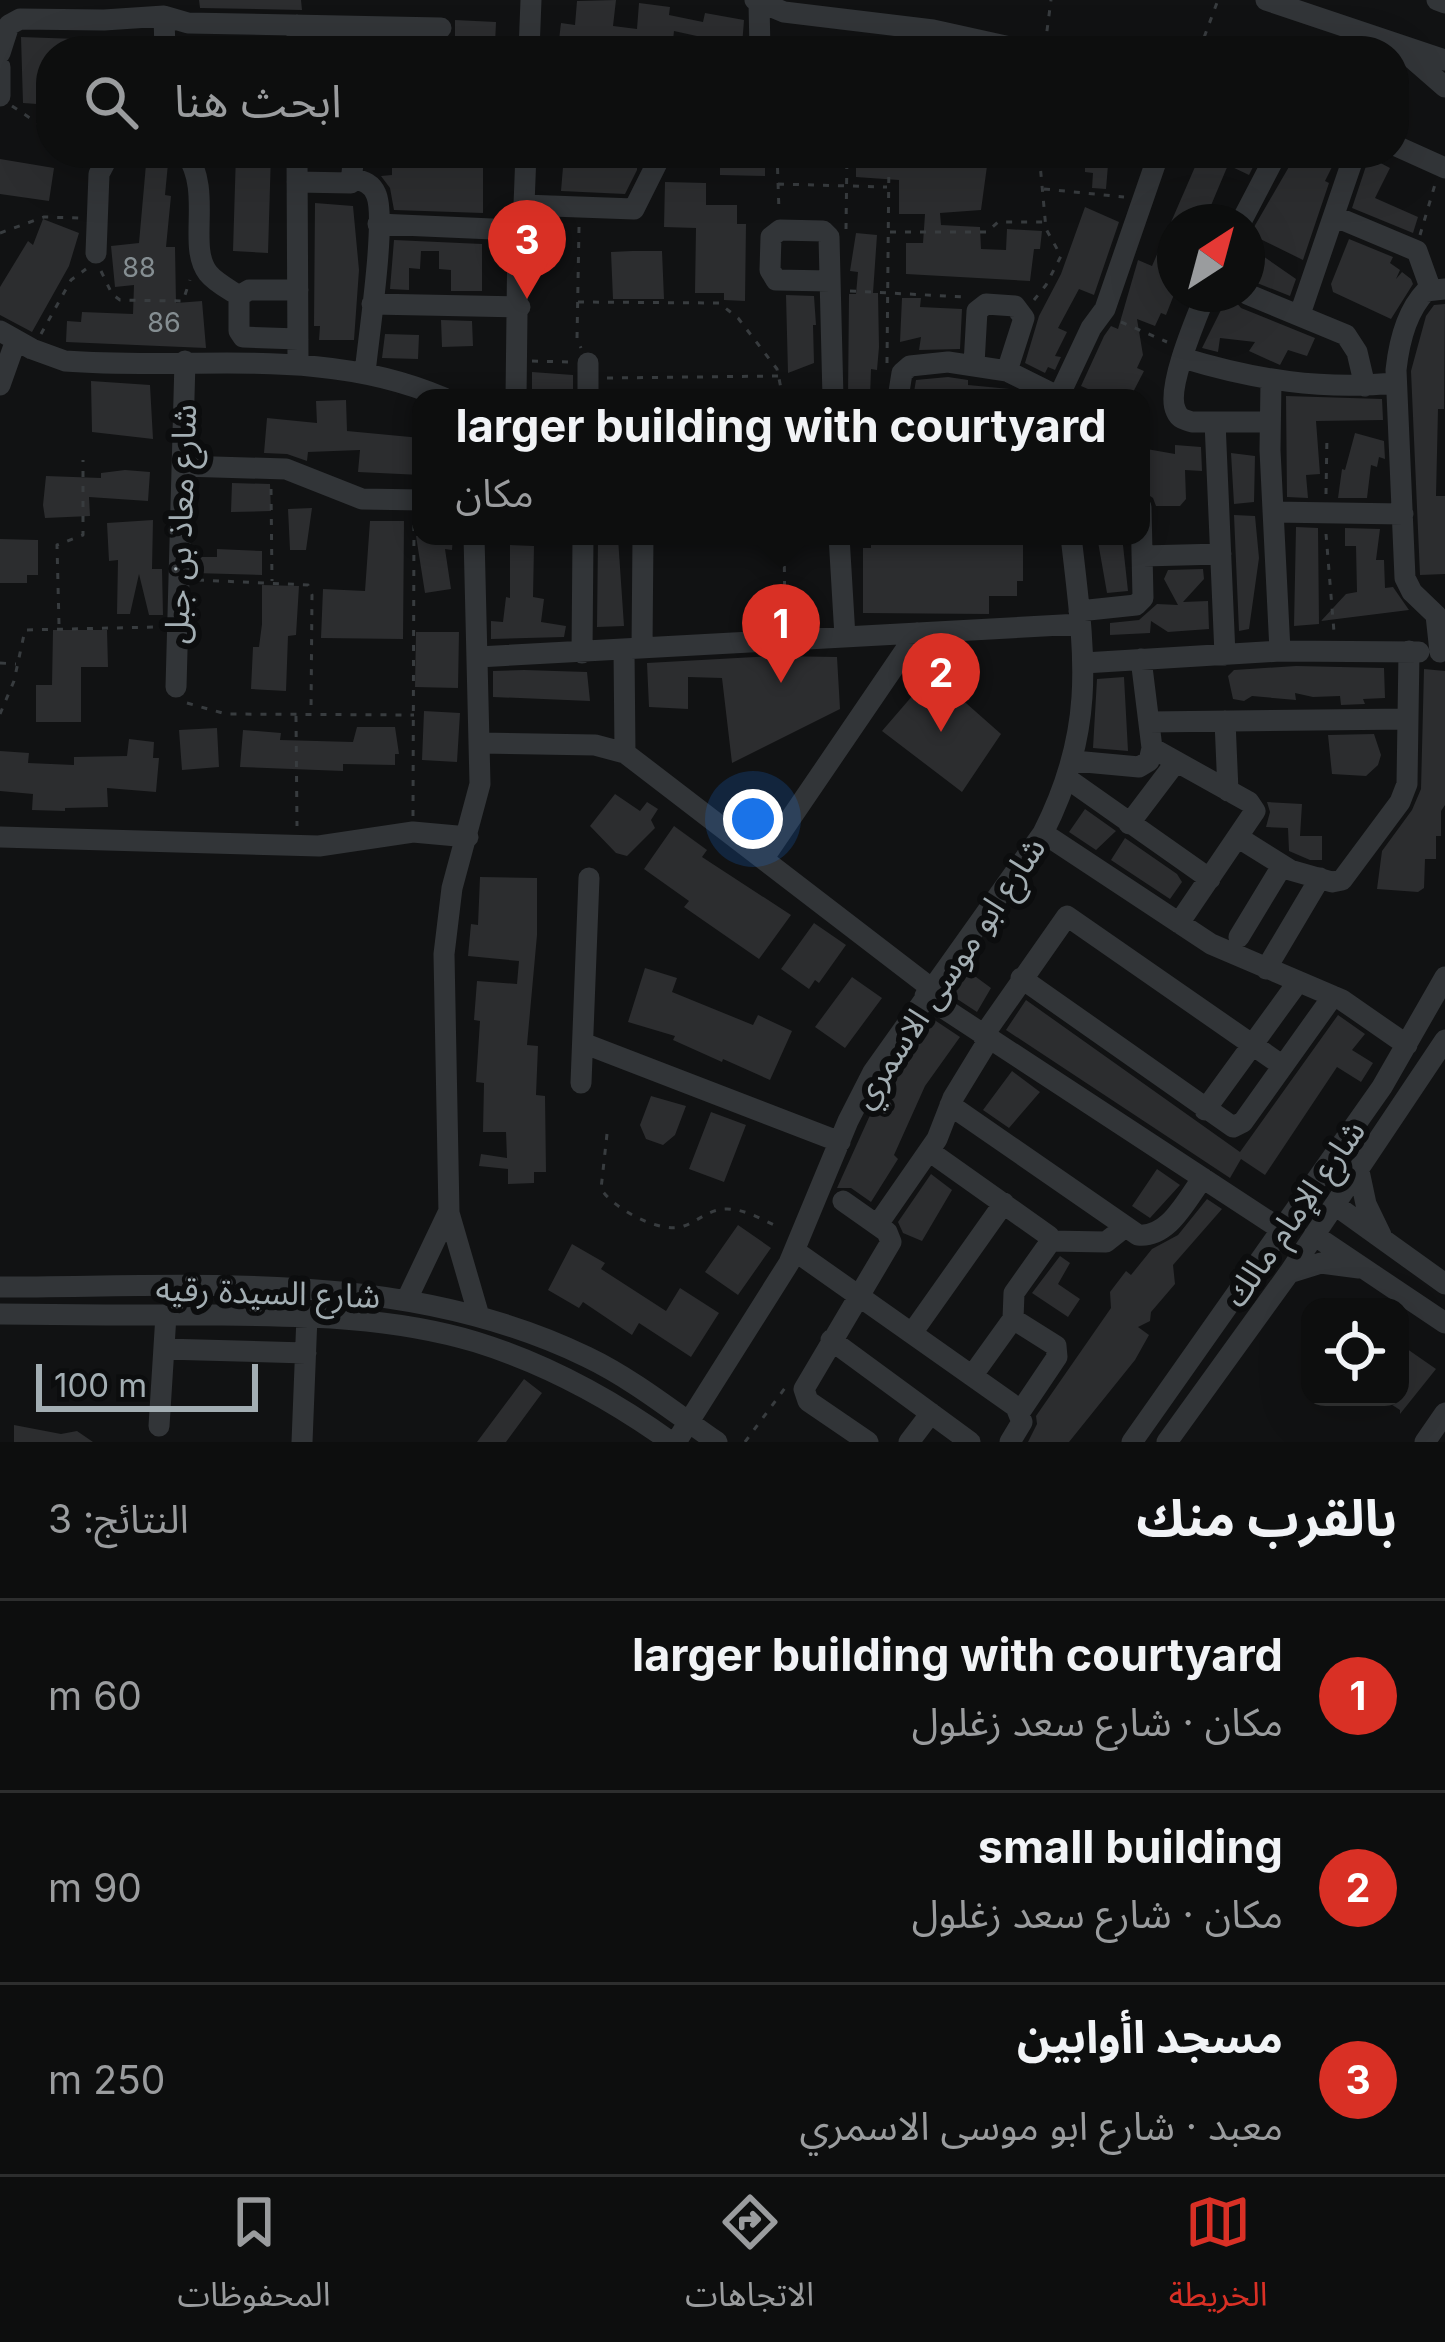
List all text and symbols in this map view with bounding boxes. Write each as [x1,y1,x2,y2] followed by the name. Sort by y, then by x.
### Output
[36,36,1409,168] search box
[78,69,144,135] icon: search
[174,73,342,128] text: ابحث هنا
[488,200,566,299] pin: 3
[1157,204,1265,312] north arrow
[122,251,156,284] house number: 88
[147,306,181,339] house number: 86
[412,389,1150,545] popup
[455,398,1107,453] text: larger building with courtyard
[156,403,209,645] street label: شارع معاذ بن جبل
[455,469,534,516] text: مكان
[742,584,820,683] pin: 1
[902,633,980,732] pin: 2
[723,789,783,849] your location
[843,829,1058,1118] street label: شارع ابو موسى الاسمري
[1215,1112,1377,1317] street label: شارع الإمام مالك
[155,1268,381,1321] street label: شارع السيدة رقيه
[1301,1298,1409,1406] map controls
[1301,1298,1409,1406] button: locate
[36,1358,258,1411] scale bar
[54,1365,147,1405] text: 100 m
[1136,1487,1397,1548] text: بالقرب منك
[48,1495,189,1542] text: النتائج: 3
[632,1627,1283,1682] text: larger building with courtyard
[48,1672,142,1719] text: 60 m
[1350,1672,1366,1719] text: 1
[912,1698,1283,1745] text: مكان · شارع سعد زغلول
[978,1819,1283,1874] text: small building
[48,1864,142,1911] text: 90 m
[1346,1864,1370,1911] text: 2
[912,1890,1283,1937] text: مكان · شارع سعد زغلول
[1017,2009,1283,2064] text: مسجد اأوابين
[48,2056,165,2103] text: 250 m
[1345,2056,1371,2103] text: 3
[799,2102,1283,2149] text: معبد · شارع ابو موسى الاسمري
[177,2189,331,2330] tab: المحفوظات
[685,2189,814,2330] tab: الاتجاهات
[1169,2189,1268,2330] tab: الخريطة

